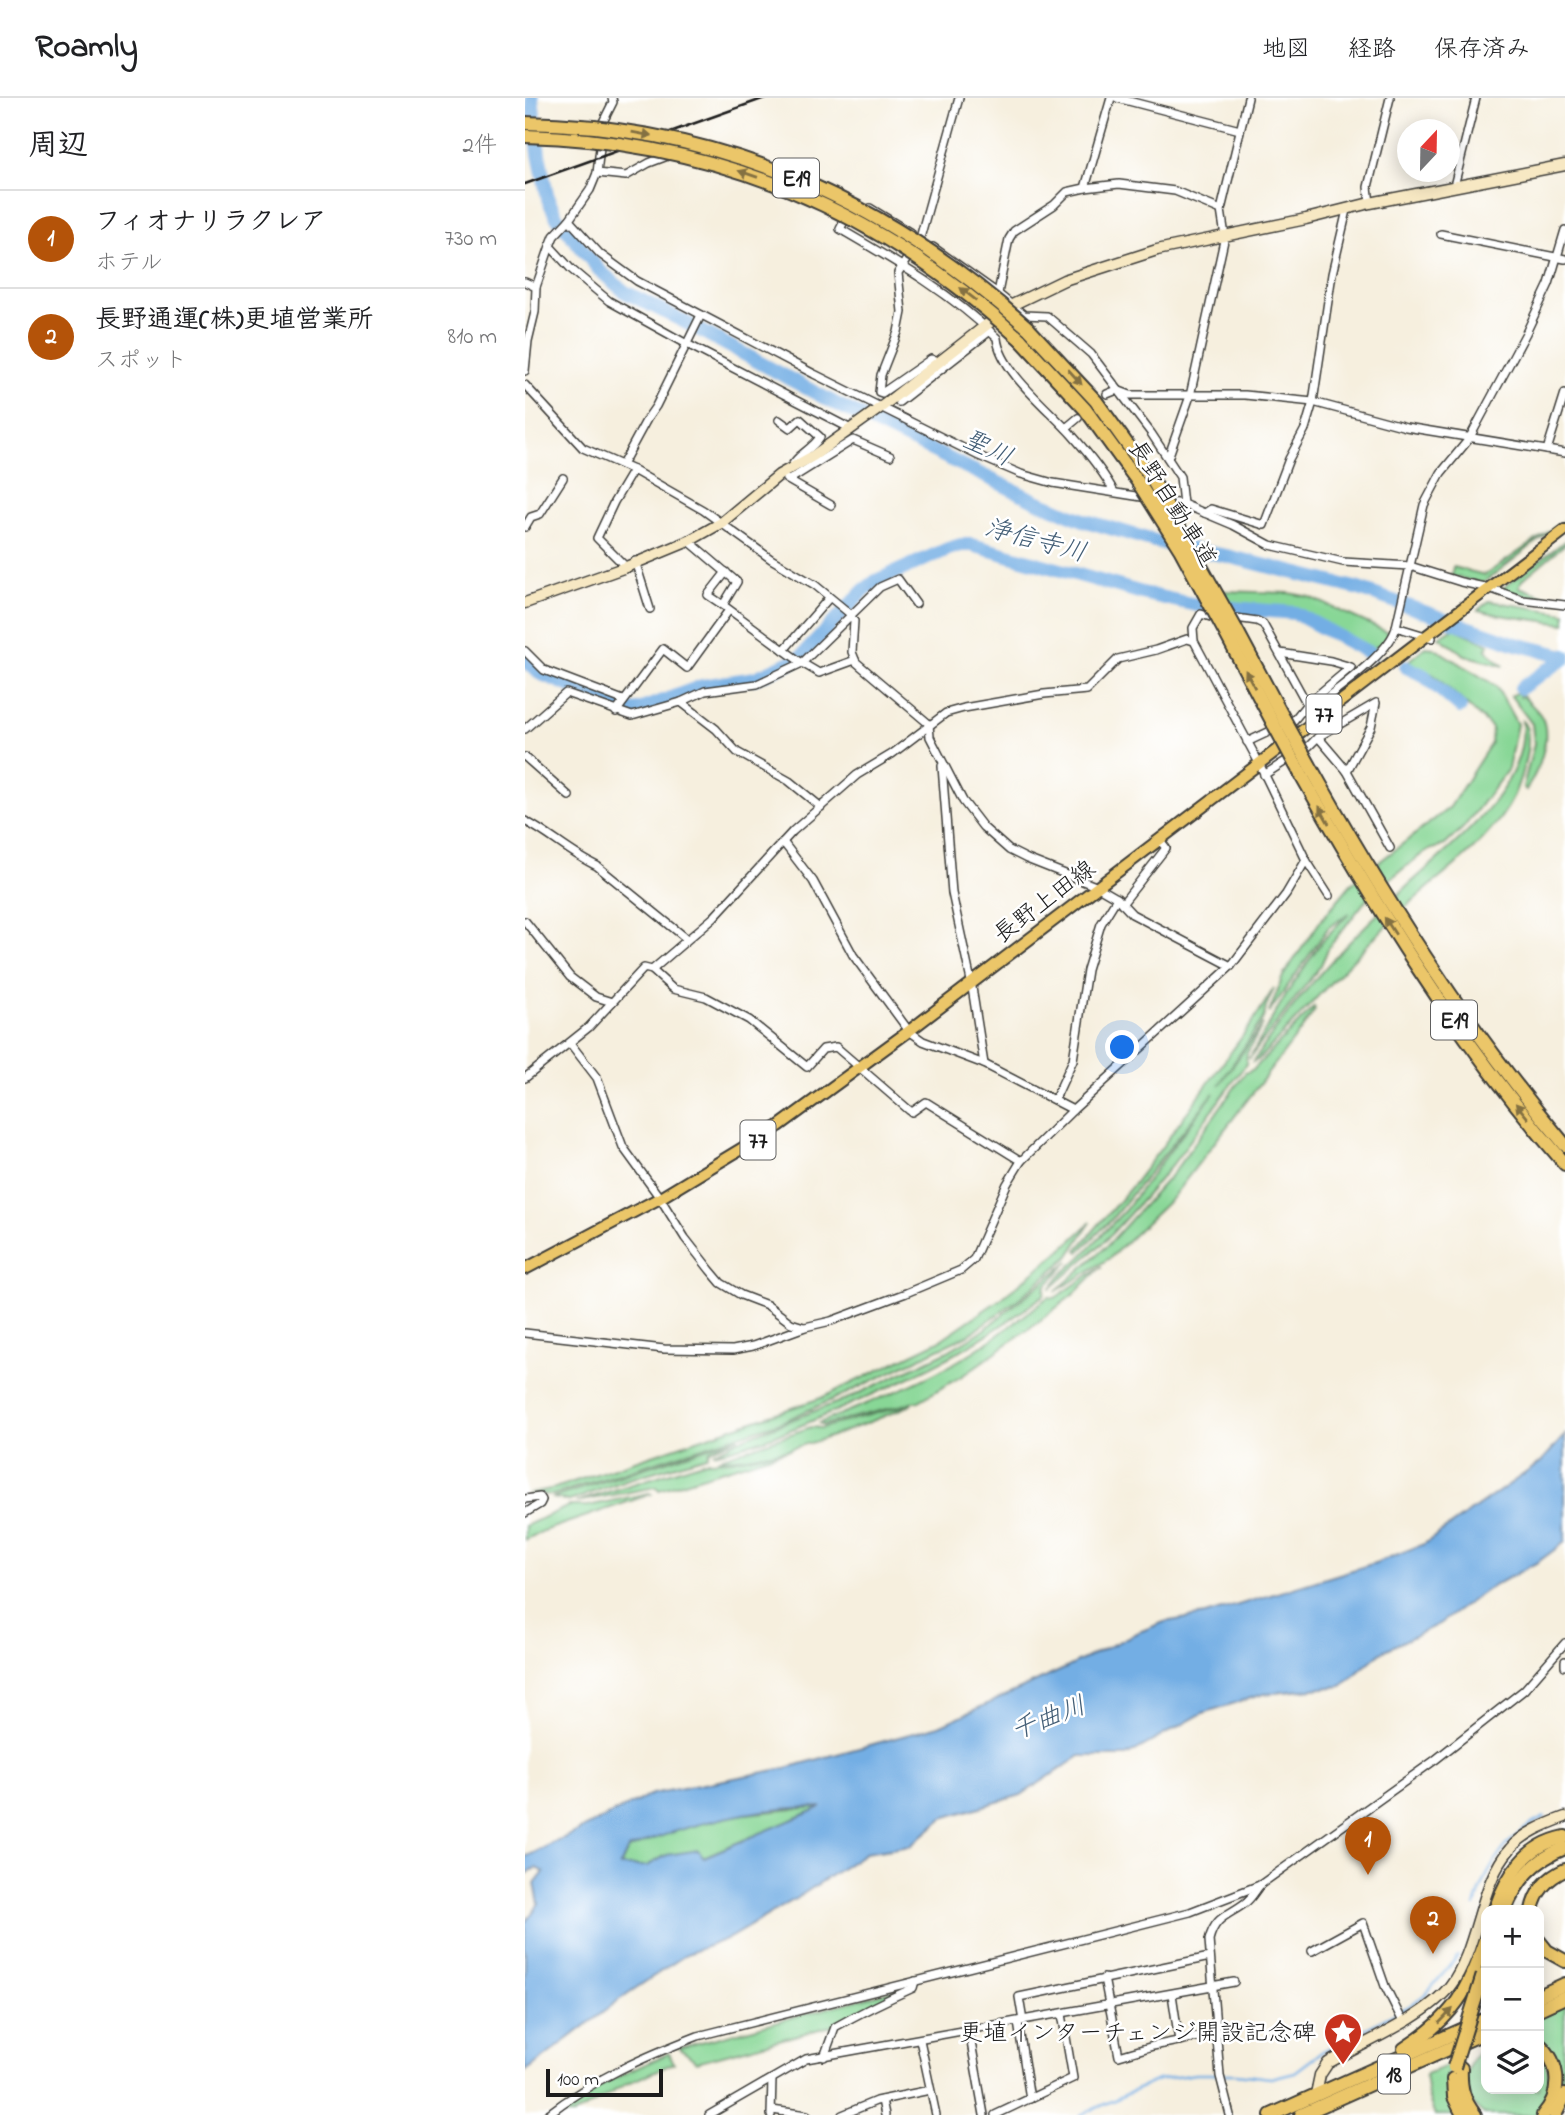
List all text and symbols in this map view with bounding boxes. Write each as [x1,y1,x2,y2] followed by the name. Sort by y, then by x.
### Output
[35,24,138,72] text: Roamly
[1262,33,1310,68] text: 地図
[1348,33,1396,68] text: 経路
[1434,33,1530,68] text: 保存済み
[1397,119,1460,182] north arrow
[28,125,88,169] text: 周辺
[631,128,653,139] one-way arrow
[463,130,497,163] text: 2件
[773,158,819,198] road number: E19
[737,168,758,179] one-way arrow
[95,204,326,242] text: フィオナリラクレア
[47,223,55,256] text: 1
[444,223,497,256] text: 730 m
[95,247,163,280] text: ホテル
[959,287,977,302] one-way arrow
[95,302,374,340] text: 長野通運(株)更埴営業所
[45,321,57,354] text: 2
[448,321,497,354] text: 810 m
[95,345,187,378] text: スポット
[1067,368,1083,386] one-way arrow
[955,422,1018,478] water label: 聖川
[1118,434,1224,575] street label: 長野自動車道
[980,510,1090,574] water label: 浄信寺川
[1244,669,1256,689] one-way arrow
[1307,694,1341,734] road number: 77
[1318,806,1330,825] one-way arrow
[987,853,1104,953] street label: 長野上田線
[1383,916,1396,935] one-way arrow
[1431,1001,1477,1040] road number: E19
[1105,1030,1139,1064] your location
[1514,1102,1529,1120] one-way arrow
[741,1121,775,1160] road number: 77
[1006,1688,1092,1752] water label: 千曲川
[1345,1817,1391,1875] pin: 1
[1410,1896,1456,1954] pin: 2
[1481,1905,1544,2094] map controls
[1481,1905,1544,1968] button: +
[1481,1968,1544,2031] button: −
[1437,2008,1453,2025] one-way arrow
[1322,2011,1364,2066] place icon: 更埴インターチェンジ開設記念碑
[959,2017,1316,2052] place label: 更埴インターチェンジ開設記念碑
[1481,2031,1544,2094] button: layers
[1378,2054,1410,2094] road number: 18
[546,2066,663,2098] scale bar
[557,2067,599,2094] text: 100 m

